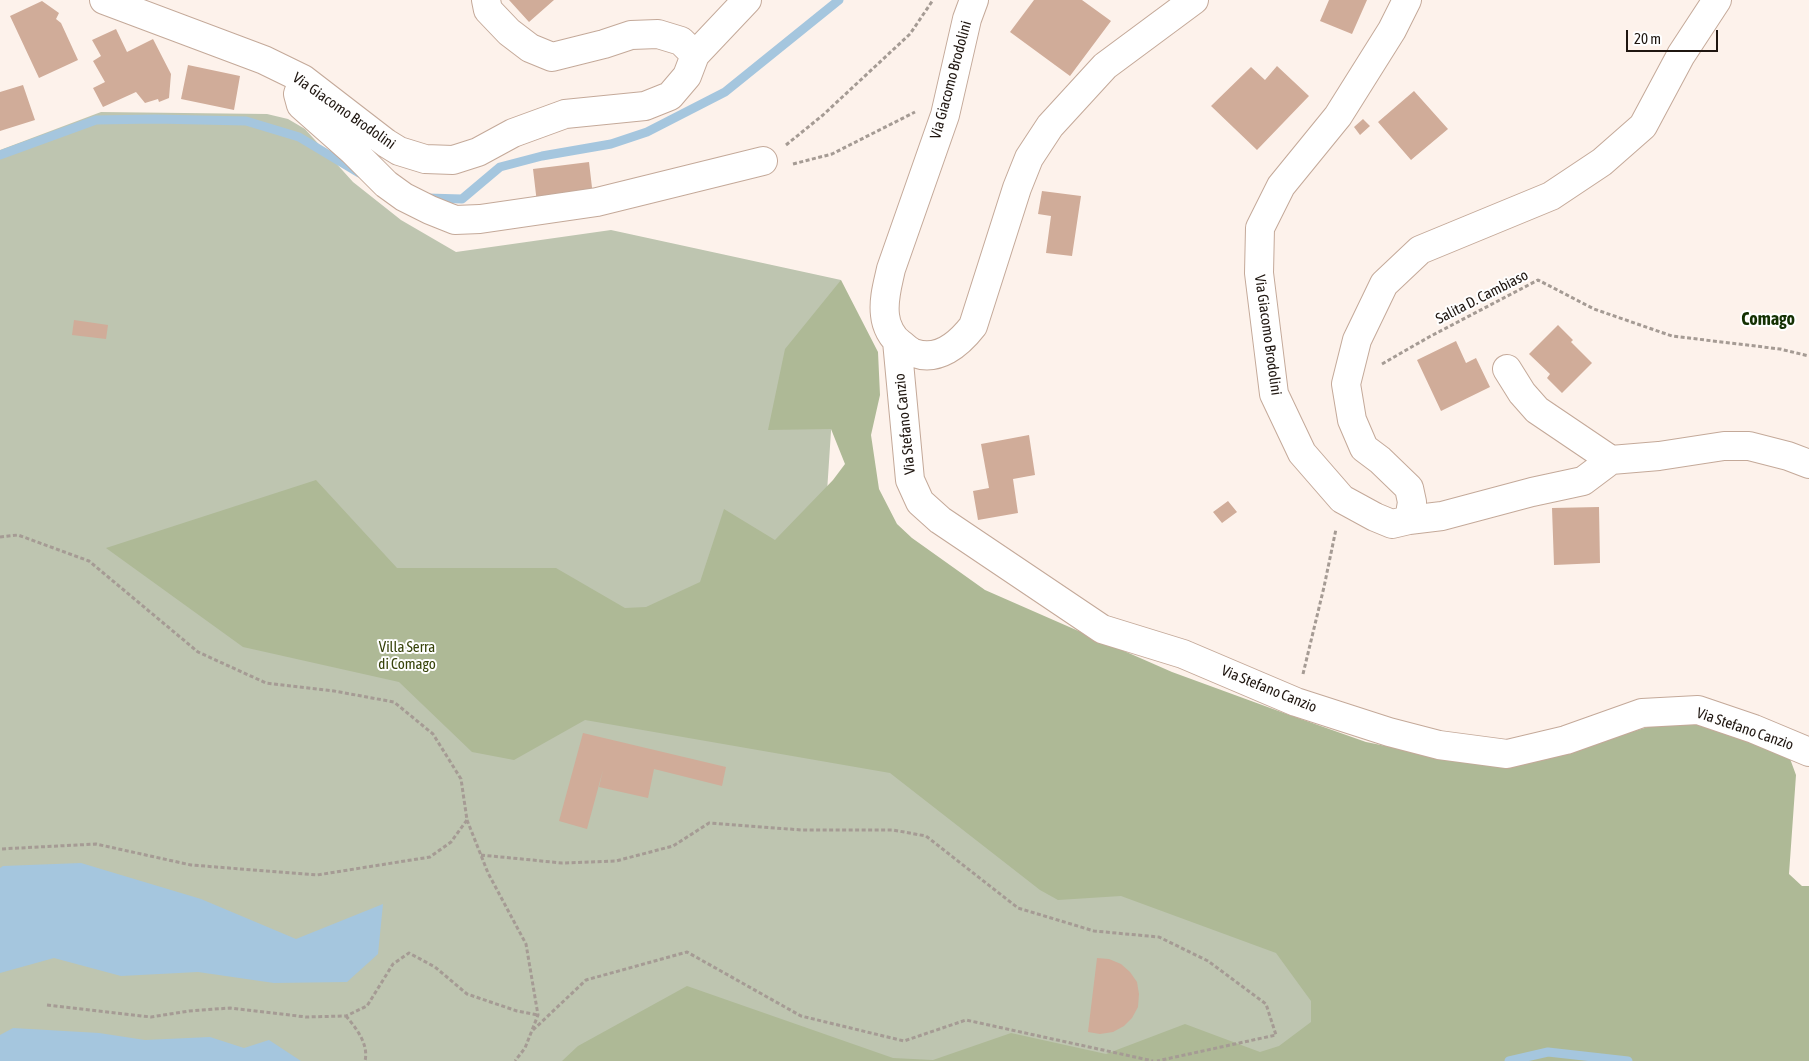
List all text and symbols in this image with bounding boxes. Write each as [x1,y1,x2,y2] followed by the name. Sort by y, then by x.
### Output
[927,19,975,141] street label: Via Giacomo Brodolini
[1629,20,1722,52] scale bar
[1634,30,1661,47] text: 20 m
[289,69,399,153] street label: Via Giacomo Brodolini
[1433,266,1531,328] street label: Salita D. Cambiaso
[1251,274,1285,396] street label: Via Giacomo Brodolini
[1741,308,1795,330] district label: Comago
[891,373,919,475] street label: Via Stefano Canzio
[378,638,436,673] park label: Villa Serra di Comago
[1219,662,1319,716] street label: Via Stefano Canzio
[1694,704,1796,754] street label: Via Stefano Canzio

